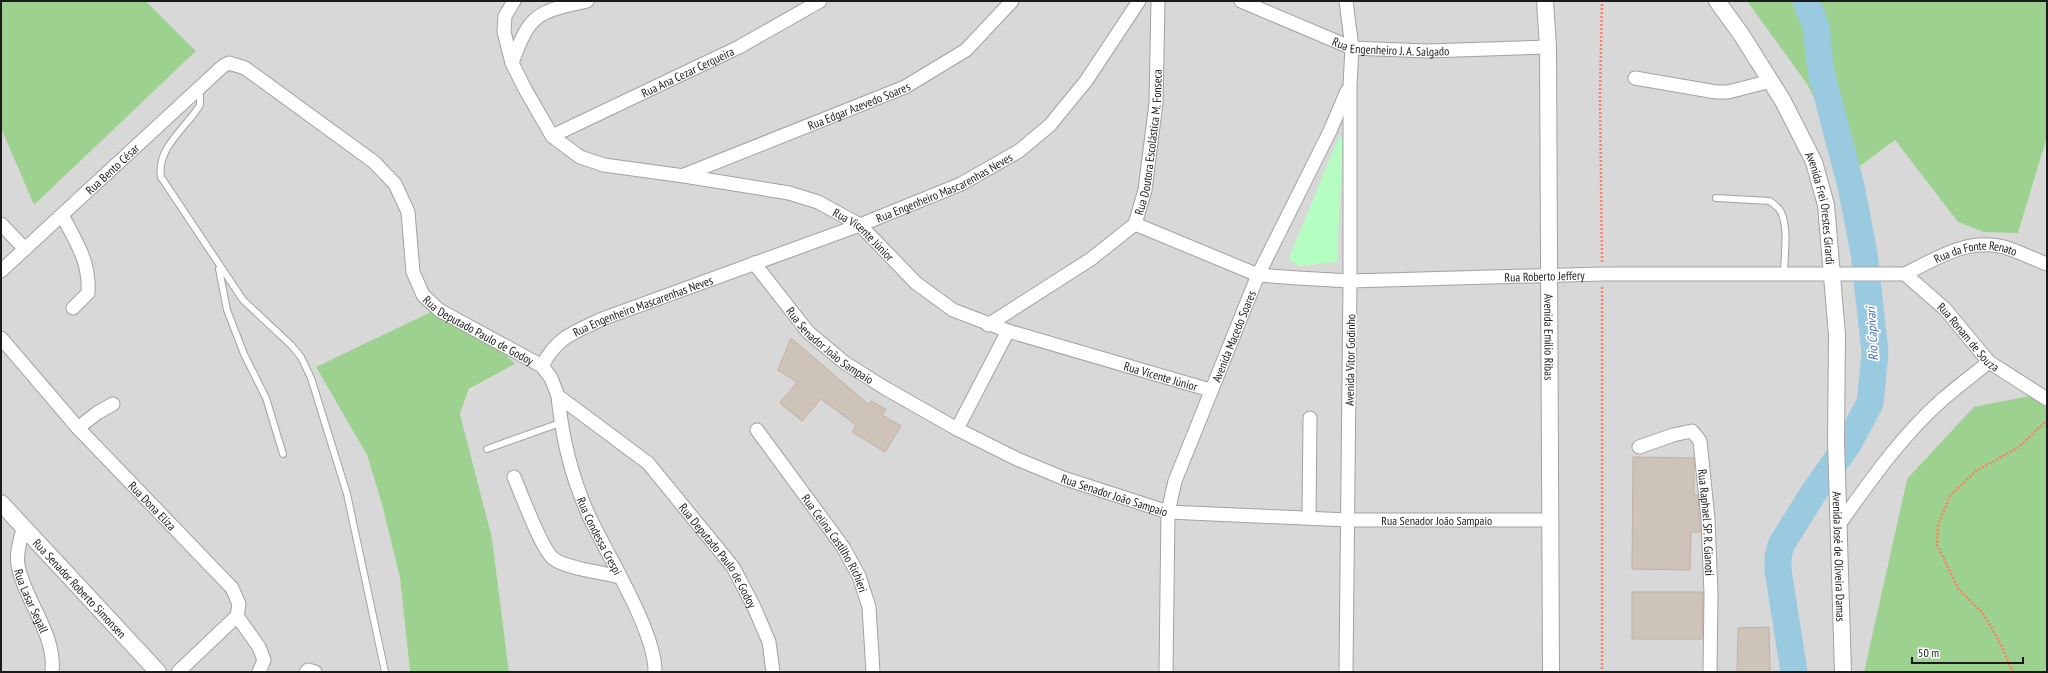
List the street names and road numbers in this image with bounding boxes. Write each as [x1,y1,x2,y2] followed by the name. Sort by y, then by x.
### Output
[1330,33,1449,59] street label: Rua Engenheiro J. A. Salgado
[639,43,736,100] street label: Rua Ana Cezar Cerqueira
[1131,69,1164,217] street label: Rua Doutora Escolástica M. Fonseca
[805,78,913,133] street label: Rua Edgar Azevedo Soares
[82,140,142,197] street label: Rua Bento César
[874,149,1015,225] street label: Rua Engenheiro Mascarenhas Neves
[1802,149,1839,265] street label: Avenida Frei Orestes Girardi
[831,204,898,264] street label: Rua Vicente Júnior
[1931,237,2020,266] street label: Rua da Fonte Renato
[1504,267,1585,284] street label: Rua Roberto Jeffery
[570,272,715,339] street label: Rua Engenheiro Mascarenhas Neves
[1208,288,1259,384] street label: Avenida Macedo Soares
[420,292,537,368] street label: Rua Deputado Paulo de Godoy
[1542,294,1557,380] street label: Avenida Emílio Ribas
[1935,299,2002,374] street label: Rua Ronam de Souza
[784,304,877,387] street label: Rua Senador João Sampaio
[1342,314,1358,406] street label: Avenida Vitor Godinho
[1122,358,1200,394] street label: Rua Vicente Júnior
[1695,468,1718,576] street label: Rua Raphael SP. R. Gianoti
[1059,470,1170,519] street label: Rua Senador João Sampaio
[126,478,180,533] street label: Rua Dona Eliza
[799,491,871,594] street label: Rua Celina Castilho Richieri
[1830,491,1849,622] street label: Avenida José de Oliveira Damas
[574,495,626,577] street label: Rua Condessa Crespi
[676,500,761,611] street label: Rua Deputado Paulo de Godoy
[1381,513,1492,528] street label: Rua Senador João Sampaio
[30,535,130,641] street label: Rua Senador Roberto Simonsen
[12,567,52,635] street label: Rua Lasar Segall

